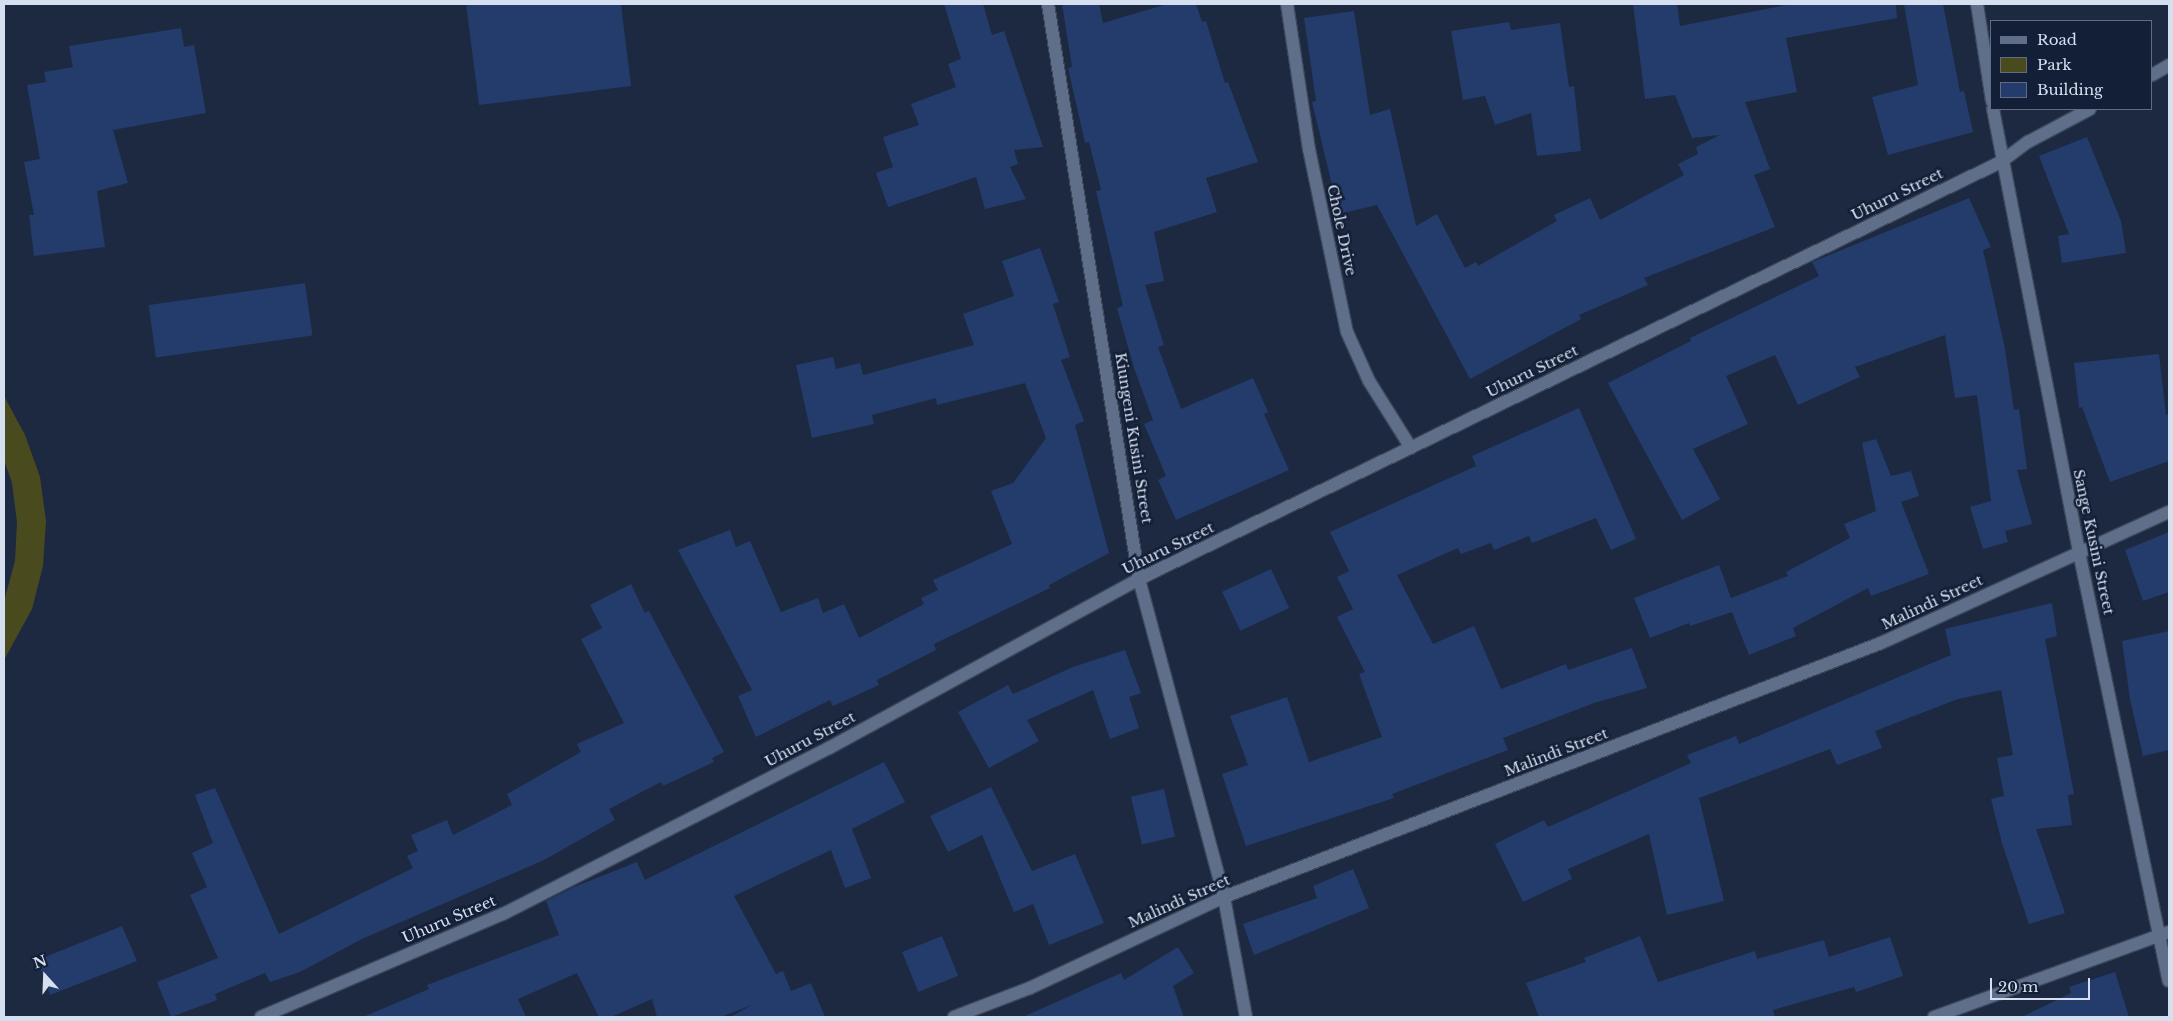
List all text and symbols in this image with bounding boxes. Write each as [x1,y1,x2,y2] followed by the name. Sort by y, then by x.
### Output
[1990,20,2153,110] legend
[2037,30,2077,49] text: Road
[2037,55,2072,74] text: Park
[2037,80,2103,99] text: Building
[1848,164,1946,224] street label: Uhuru Street
[1324,183,1360,277] street label: Chole Drive
[1483,341,1581,401] street label: Uhuru Street
[1112,351,1156,525] street label: Kiungeni Kusini Street
[2070,468,2118,616] street label: Sange Kusini Street
[1119,518,1217,578] street label: Uhuru Street
[1879,571,1985,633] street label: Malindi Street
[762,708,858,770] street label: Uhuru Street
[1502,724,1610,780] street label: Malindi Street
[1125,870,1233,932] street label: Malindi Street
[399,891,499,947] street label: Uhuru Street
[20,951,70,1001] north arrow
[31,951,49,973] text: N
[1993,968,2093,1000] scale bar
[1998,977,2038,996] text: 20 m

